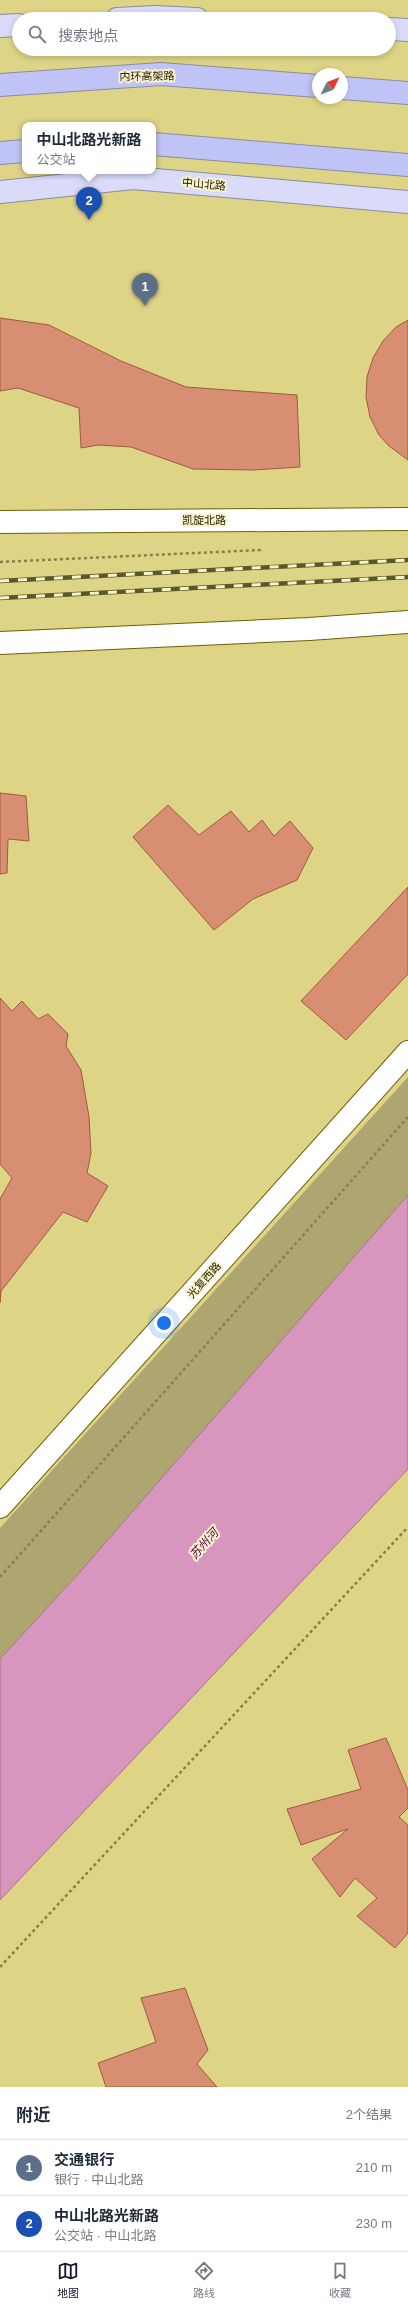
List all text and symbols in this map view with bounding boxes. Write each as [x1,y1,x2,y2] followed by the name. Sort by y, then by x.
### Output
[12,12,396,56] search box
[26,23,48,45] icon: search
[58,27,118,44] text: 搜索地点
[312,68,348,104] north arrow
[119,70,175,82] street label: 内环高架路
[22,122,156,174] popup
[36,131,142,148] text: 中山北路光新路
[36,152,76,167] text: 公交站
[182,176,226,192] street label: 中山北路
[76,187,102,220] pin: 2
[132,273,158,306] pin: 1
[182,514,226,526] street label: 凯旋北路
[185,1260,223,1300] street label: 光复西路
[154,1313,174,1333] your location
[187,1524,223,1562] water label: 苏州河
[16,2106,50,2125] text: 附近
[346,2107,392,2122] text: 2个结果
[54,2151,114,2168] text: 交通银行
[25,2160,33,2175] text: 1
[356,2160,392,2175] text: 210 m
[54,2172,144,2187] text: 银行 · 中山北路
[54,2207,159,2224] text: 中山北路光新路
[25,2216,33,2231] text: 2
[356,2216,392,2231] text: 230 m
[54,2228,157,2243] text: 公交站 · 中山北路
[57,2260,79,2300] tab: 地图
[193,2260,215,2300] tab: 路线
[329,2260,351,2300] tab: 收藏

